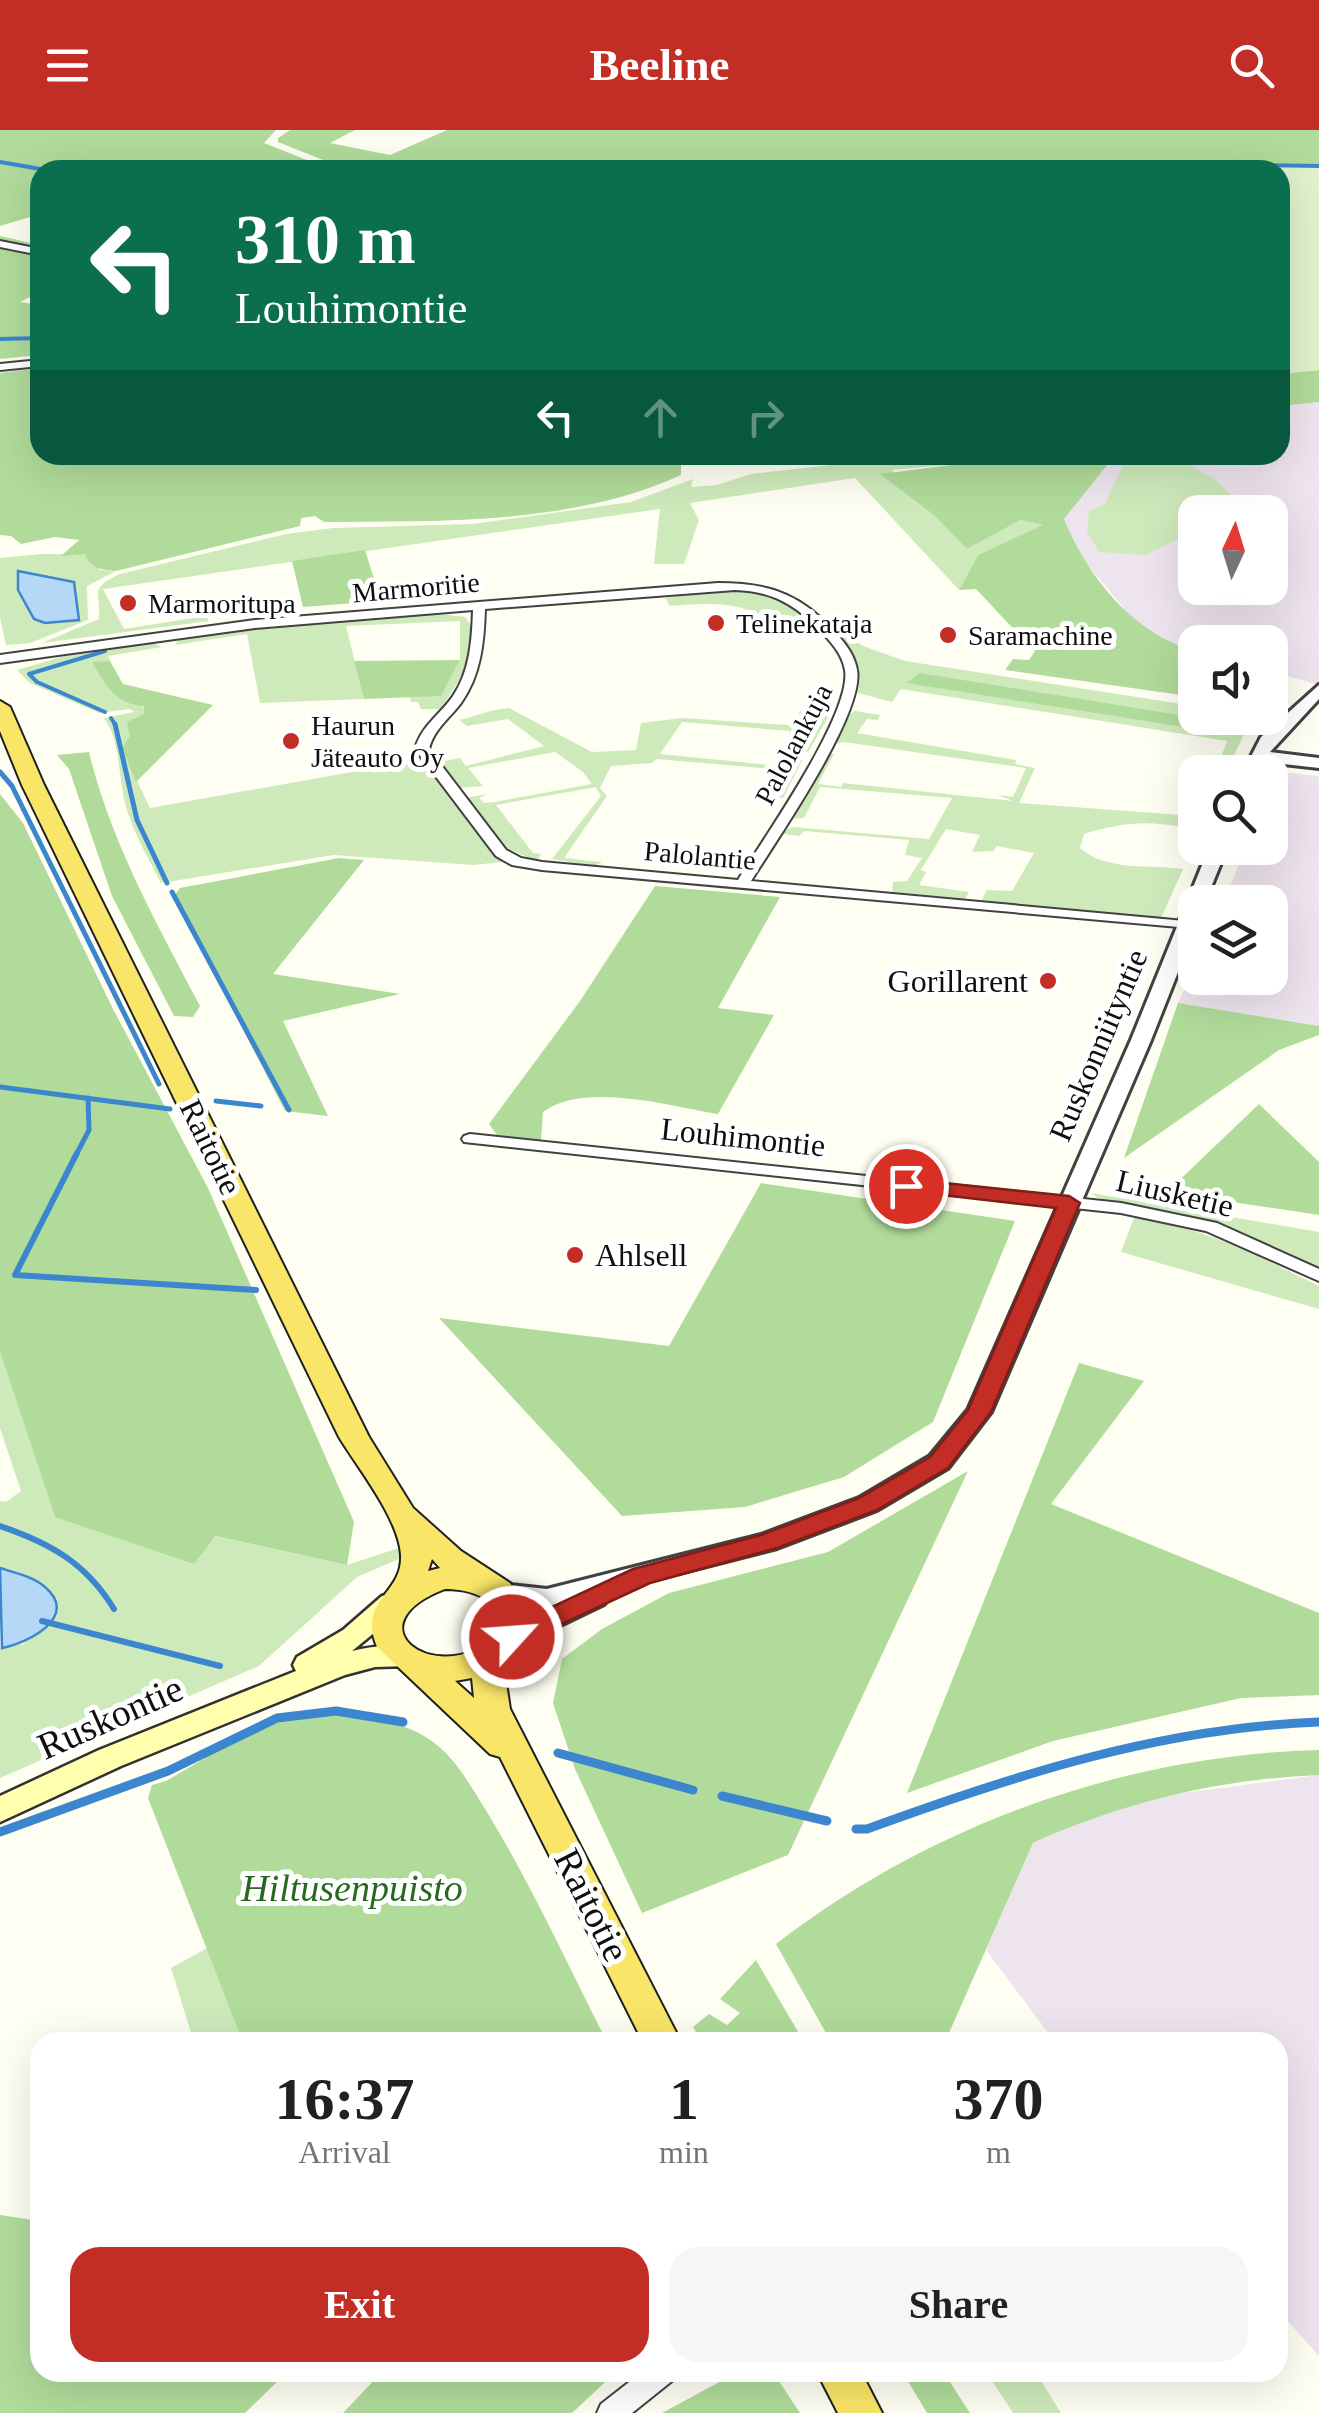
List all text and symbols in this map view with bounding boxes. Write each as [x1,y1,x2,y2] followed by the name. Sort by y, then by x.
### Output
[40,38,95,93] icon: menu
[1224,38,1279,93] icon: search
[590,40,729,90] text: Beeline
[70,200,200,330] icon: left
[235,201,416,278] text: 310 m
[235,283,467,333] text: Louhimontie
[528,390,583,445] icon: left
[633,390,688,445] icon: ahead
[738,390,793,445] icon: right
[1178,495,1288,605] north arrow
[1178,495,1288,995] map controls
[351,566,481,608] street label: Marmoritie
[148,588,296,619] place label: Marmoritupa
[117,592,139,614] marker: Marmoritupa
[736,608,873,639] place label: Telinekataja
[705,612,727,634] marker: Telinekataja
[968,620,1113,651] place label: Saramachine
[937,624,959,646] marker: Saramachine
[1178,625,1288,735] button: sound
[749,678,838,810] street label: Palolankuja
[311,710,444,773] place label: Haurun Jäteauto Oy
[280,730,302,752] marker: Haurun Jäteauto Oy
[1178,755,1288,865] button: search
[643,835,757,876] street label: Palolantie
[1178,885,1288,995] button: layers
[1041,944,1155,1146] street label: Ruskonniityntie
[888,963,1028,999] place label: Gorillarent
[1037,970,1059,992] marker: Gorillarent
[173,1094,249,1200] street label: Raitotie
[659,1110,827,1164] street label: Louhimontie
[864,1144,949,1229] pin
[879,1159,934,1214] icon: arrive
[1113,1162,1237,1224] street label: Liusketie
[595,1237,688,1273] place label: Ahlsell
[564,1244,586,1266] marker: Ahlsell
[460,1585,564,1689] position arrow
[31,1666,189,1768] street label: Ruskontie
[546,1842,638,1968] street label: Raitotie
[240,1867,463,1909] park label: Hiltusenpuisto
[275,2066,415,2132] text: 16:37
[669,2066,699,2132] text: 1
[953,2066,1043,2132] text: 370
[298,2134,391,2170] text: Arrival
[659,2134,709,2170] text: min
[986,2134,1011,2170] text: m
[70,2247,649,2362] button: Exit
[669,2247,1248,2362] button: Share

